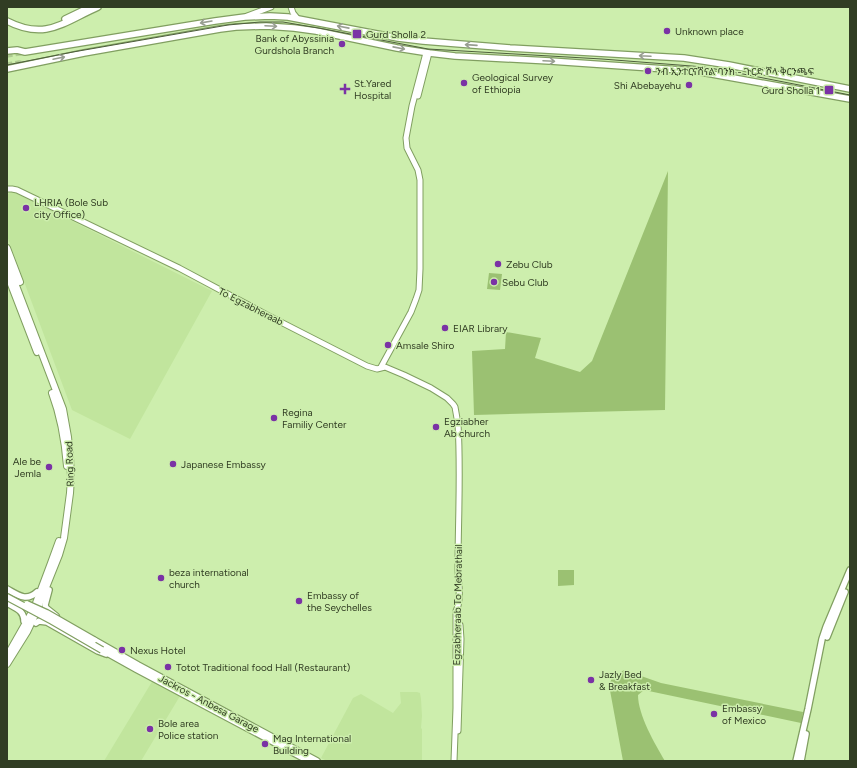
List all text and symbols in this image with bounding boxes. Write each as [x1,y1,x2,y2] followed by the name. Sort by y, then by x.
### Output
[200,18,213,26] one-way arrow
[264,22,277,30] one-way arrow
[337,23,350,31] one-way arrow
[675,25,744,38] place label: Unknown place
[662,26,672,36] marker: Unknown place
[351,28,363,40] marker: Gurd Sholla 2
[366,28,426,41] place label: Gurd Sholla 2
[255,32,334,57] place label: Bank of Abyssinia Gurdshola Branch
[337,39,347,49] marker: Bank of Abyssinia Gurdshola Branch
[465,41,478,49] one-way arrow
[392,44,405,52] one-way arrow
[639,52,652,59] one-way arrow
[52,53,65,61] one-way arrow
[542,57,555,65] one-way arrow
[656,65,815,78] place label: ንብ ኢንተርናሽናል ባንክ - ጉርድ ሾላ ቅርንጫፍ
[643,66,653,76] marker: ንብ ኢንተርናሽናል ባንክ - ጉርድ ሾላ ቅርንጫፍ
[472,71,554,96] place label: Geological Survey of Ethiopia
[354,77,391,102] place label: St.Yared Hospital
[459,78,469,88] marker: Geological Survey of Ethiopia
[614,79,681,92] place label: Shi Abebayehu
[684,80,694,90] marker: Shi Abebayehu
[339,83,351,95] marker: St.Yared Hospital
[761,84,820,97] place label: Gurd Sholla 1
[823,84,835,96] marker: Gurd Sholla 1
[34,196,108,221] place label: LHRIA (Bole Sub city Office)
[21,203,31,213] marker: LHRIA (Bole Sub city Office)
[506,258,553,271] place label: Zebu Club
[493,259,503,269] marker: Zebu Club
[502,276,549,289] place label: Sebu Club
[489,277,499,287] marker: Sebu Club
[216,284,286,328] street label: To Egzabheraab
[453,322,508,335] place label: EIAR Library
[440,323,450,333] marker: EIAR Library
[396,339,455,352] place label: Amsale Shiro
[383,340,393,350] marker: Amsale Shiro
[282,406,347,431] place label: Regina Familiy Center
[269,413,279,423] marker: Regina Familiy Center
[444,415,490,440] place label: Egziabher Ab church
[431,422,441,432] marker: Egziabher Ab church
[62,441,77,487] street label: Ring Road
[13,455,42,480] place label: Ale be Jemla
[181,458,267,471] place label: Japanese Embassy
[168,459,178,469] marker: Japanese Embassy
[44,462,54,472] marker: Ale be Jemla
[450,544,465,666] street label: Egzabheraab To Mebrathail
[169,566,249,591] place label: beza international church
[156,573,166,583] marker: beza international church
[307,589,372,614] place label: Embassy of the Seychelles
[294,596,304,606] marker: Embassy of the Seychelles
[130,644,185,657] place label: Nexus Hotel
[117,645,127,655] marker: Nexus Hotel
[176,661,350,674] place label: Totot Traditional food Hall (Restaurant)
[163,662,173,672] marker: Totot Traditional food Hall (Restaurant)
[599,668,650,693] place label: Jazly Bed & Breakfast
[156,671,262,736] street label: Jackros - Anbesa Garage
[586,675,596,685] marker: Jazly Bed & Breakfast
[722,702,766,727] place label: Embassy of Mexico
[709,709,719,719] marker: Embassy of Mexico
[158,717,219,742] place label: Bole area Police station
[145,724,155,734] marker: Bole area Police station
[273,732,351,757] place label: Mag International Building
[260,739,270,749] marker: Mag International Building

